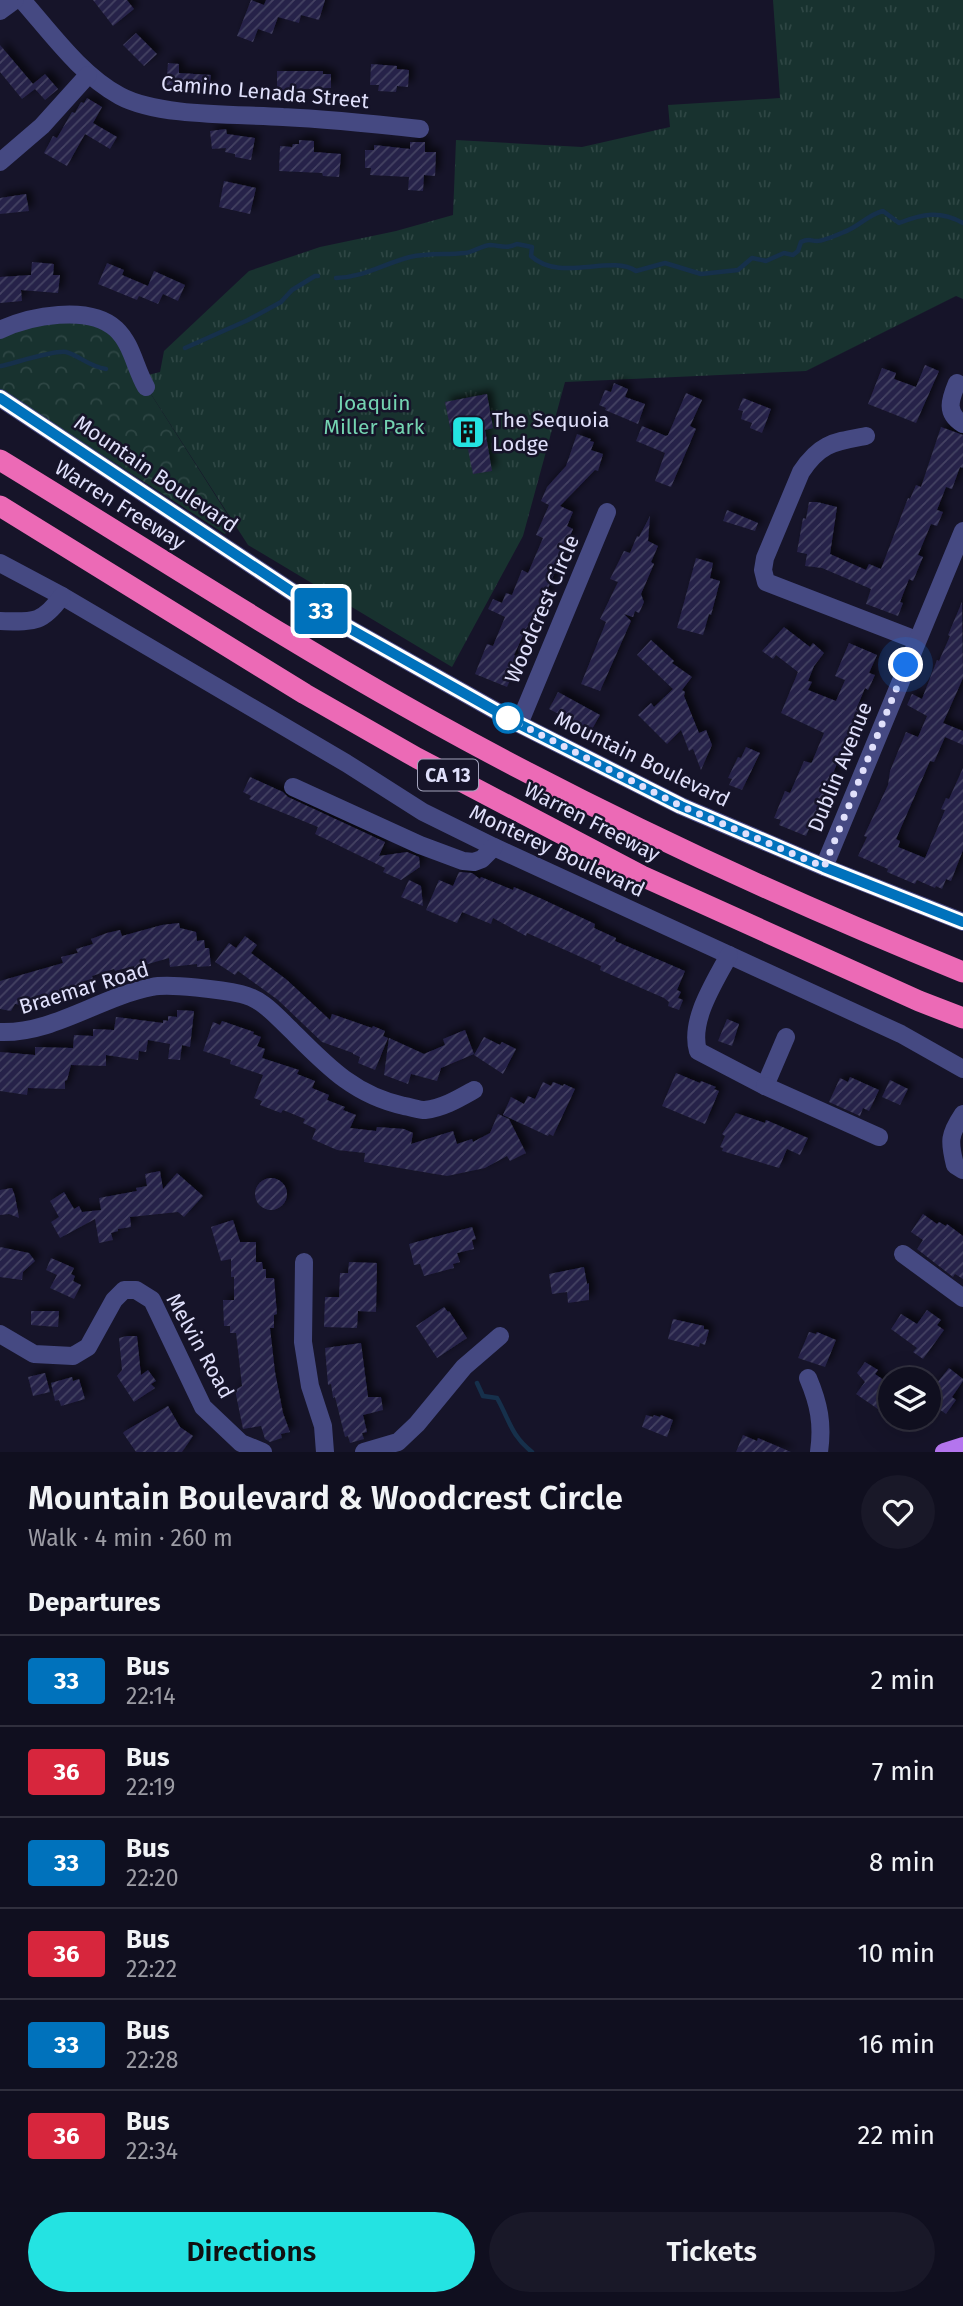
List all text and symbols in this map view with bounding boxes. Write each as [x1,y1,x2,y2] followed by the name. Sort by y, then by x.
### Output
[160,70,370,114] street label: Camino Lenada Street
[324,390,425,440] park label: Joaquin Miller Park
[492,407,609,457] place label: The Sequoia Lodge
[69,410,243,538] street label: Mountain Boulevard
[449,413,487,451] building icon: The Sequoia Lodge
[50,454,191,556] street label: Warren Freeway
[499,531,585,687] street label: Woodcrest Circle
[290,588,352,634] line badge: 33
[309,597,333,625] text: 33
[888,647,923,682] your location
[802,698,878,836] street label: Dublin Avenue
[493,703,523,733] unlabelled marker
[550,705,734,813] street label: Mountain Boulevard
[418,760,478,790] road number: CA 13
[520,777,665,868] street label: Warren Freeway
[465,799,649,903] street label: Monterey Boulevard
[16,956,152,1020] street label: Braemar Road
[160,1289,240,1403] street label: Melvin Road
[878,1367,941,1430] map controls
[878,1367,941,1430] button: layers
[861,1475,935,1549] button: heart
[28,1478,623,1518] text: Mountain Boulevard & Woodcrest Circle
[28,1524,233,1552] text: Walk · 4 min · 260 m
[28,1587,161,1618] text: Departures
[126,1651,169,1682] text: Bus
[870,1665,935,1696] text: 2 min
[54,1667,79,1695] text: 33
[126,1682,176,1710] text: 22:14
[126,1742,169,1773] text: Bus
[872,1756,935,1787] text: 7 min
[53,1758,80,1786] text: 36
[126,1773,175,1801] text: 22:19
[126,1833,169,1864] text: Bus
[869,1847,935,1878] text: 8 min
[54,1849,79,1877] text: 33
[126,1864,179,1892] text: 22:20
[126,1924,169,1955] text: Bus
[857,1938,935,1969] text: 10 min
[53,1940,80,1968] text: 36
[126,1955,177,1983] text: 22:22
[126,2015,169,2046] text: Bus
[858,2029,935,2060] text: 16 min
[54,2031,79,2059] text: 33
[126,2046,178,2074] text: 22:28
[126,2106,169,2137] text: Bus
[858,2120,935,2151] text: 22 min
[53,2122,80,2150] text: 36
[126,2137,178,2165] text: 22:34
[28,2212,475,2292] button: Directions
[489,2212,935,2292] button: Tickets

